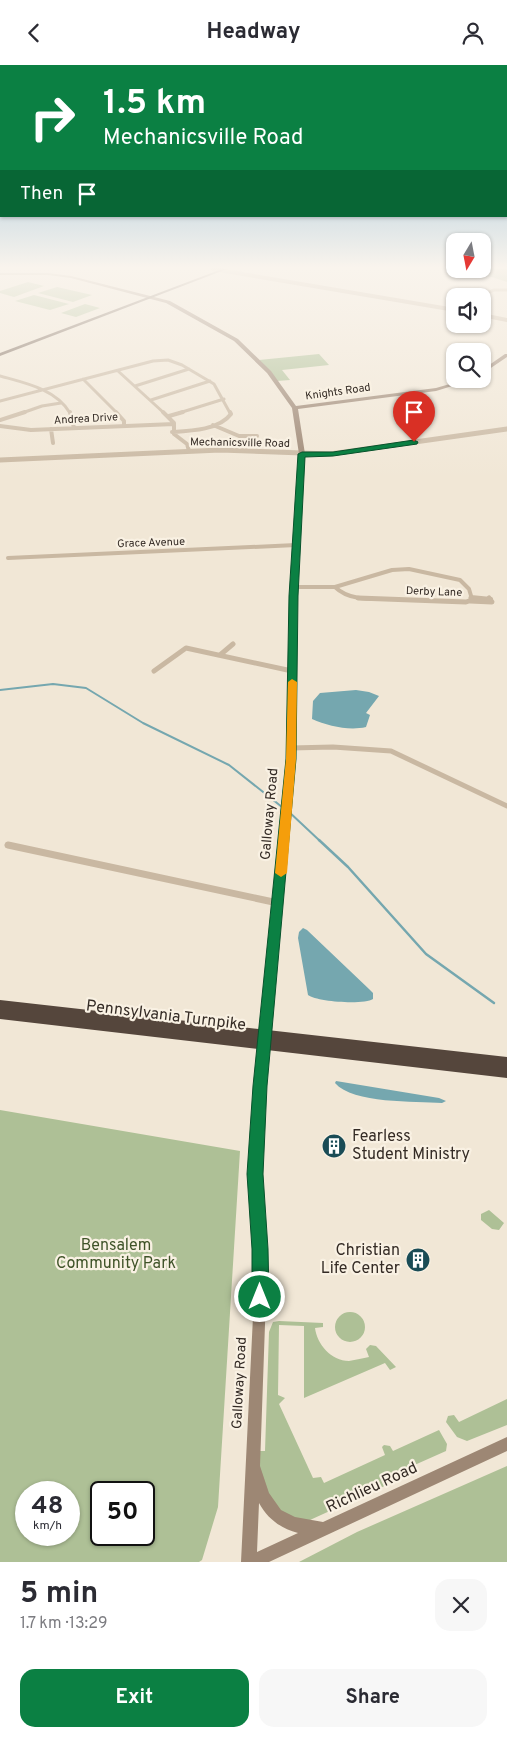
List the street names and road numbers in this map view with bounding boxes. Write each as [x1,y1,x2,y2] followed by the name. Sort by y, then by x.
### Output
[304,380,372,404] street label: Knights Road
[54,410,119,428] street label: Andrea Drive
[190,435,290,451] street label: Mechanicsville Road
[117,535,185,551] street label: Grace Avenue
[406,584,463,600] street label: Derby Lane
[258,767,282,861] street label: Galloway Road
[85,996,247,1036] street label: Pennsylvania Turnpike
[229,1336,251,1430] street label: Galloway Road
[323,1458,421,1518] street label: Richlieu Road

